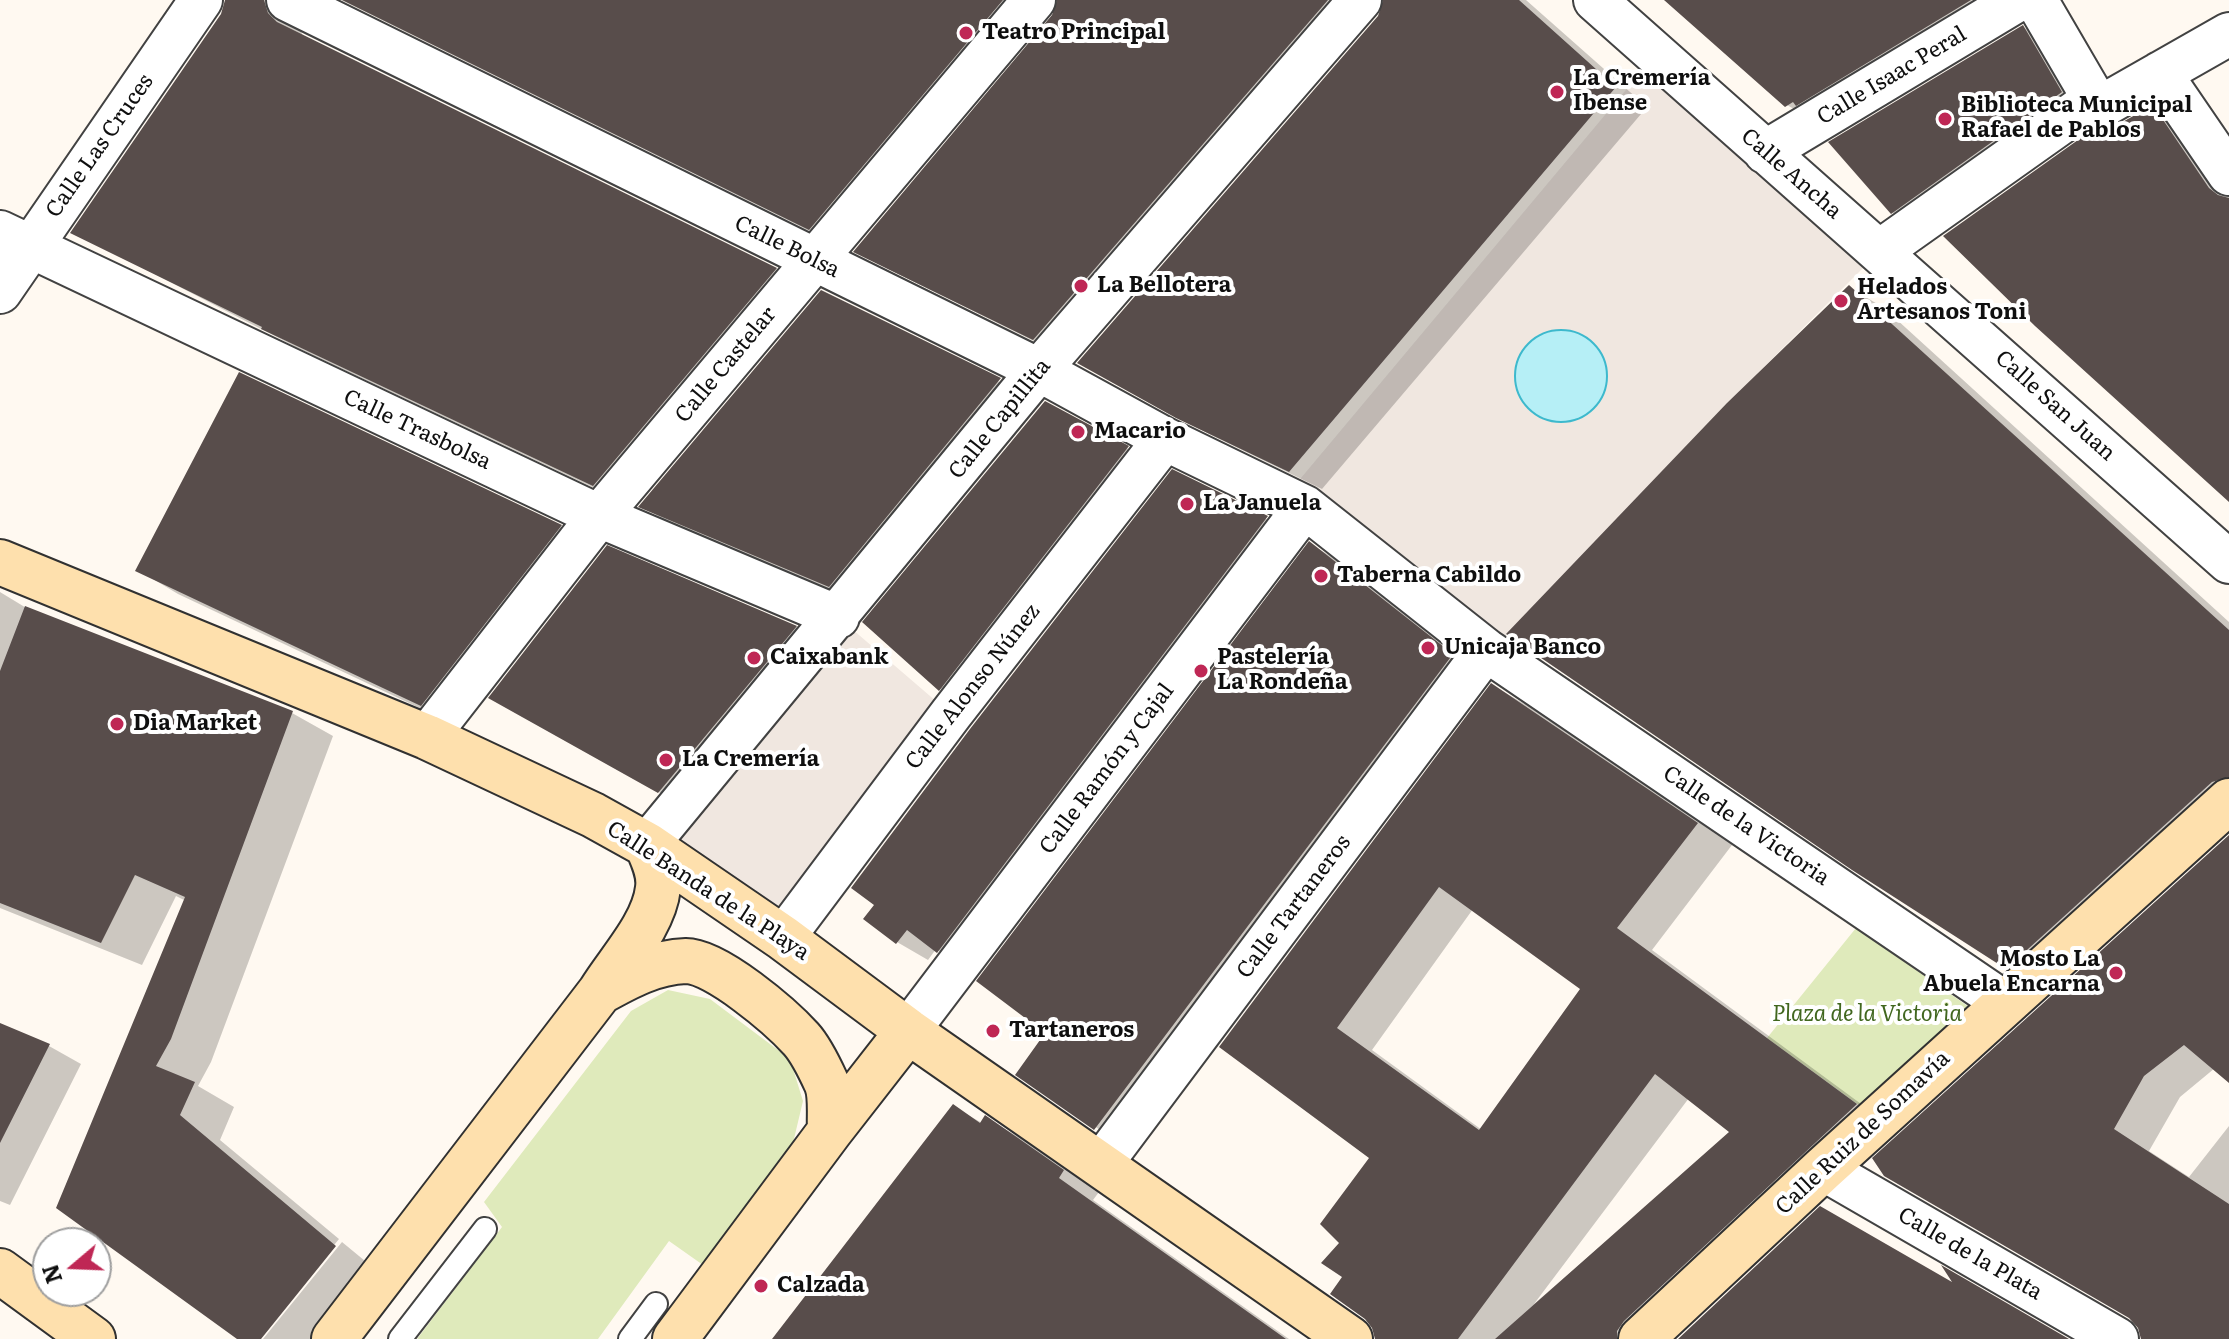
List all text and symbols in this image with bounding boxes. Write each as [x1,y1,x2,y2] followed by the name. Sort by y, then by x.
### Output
[982,20,1165,46] place label: Teatro Principal
[1813,21,1971,131] street label: Calle Isaac Peral
[957,24,975,42] marker: Teatro Principal
[1573,66,1710,118] place label: La Cremería Ibense
[41,69,159,223] street label: Calle Las Cruces
[1548,83,1566,101] marker: La Cremería Ibense
[1961,93,2193,144] place label: Biblioteca Municipal Rafael de Pablos
[1936,110,1954,128] marker: Biblioteca Municipal Rafael de Pablos
[1735,123,1847,225] street label: Calle Ancha
[730,210,844,284] street label: Calle Bolsa
[1097,273,1231,299] place label: La Bellotera
[1857,275,2026,326] place label: Helados Artesanos Toni
[1072,277,1090,295] marker: La Bellotera
[1832,292,1850,310] marker: Helados Artesanos Toni
[670,302,782,428] street label: Calle Castelar
[1989,345,2121,467] street label: Calle San Juan
[943,354,1057,484] street label: Calle Capillita
[339,384,495,476] street label: Calle Trasbolsa
[1094,419,1186,445] place label: Macario
[1069,423,1087,441] marker: Macario
[1203,491,1321,517] place label: La Januela
[1178,495,1196,513] marker: La Januela
[1337,563,1521,589] place label: Taberna Cabildo
[1312,567,1330,585] marker: Taberna Cabildo
[900,599,1046,775] street label: Calle Alonso Núnez
[1444,635,1601,661] place label: Unicaja Banco
[1419,639,1437,657] marker: Unicaja Banco
[770,645,889,671] place label: Caixabank
[1217,645,1348,696] place label: Pastelería La Rondeña
[745,649,763,667] marker: Caixabank
[1192,662,1210,680] marker: Pastelería La Rondeña
[1034,678,1180,860] street label: Calle Ramón y Cajal
[133,711,257,737] place label: Dia Market
[108,715,126,733] marker: Dia Market
[682,747,819,773] place label: La Cremería
[657,751,675,769] marker: La Cremería
[1658,760,1834,892] street label: Calle de la Victoria
[602,816,814,966] street label: Calle Banda de la Playa
[1231,830,1357,984] street label: Calle Tartaneros
[1923,947,2100,998] place label: Mosto La Abuela Encarna
[2107,964,2125,982] marker: Mosto La Abuela Encarna
[1772,1002,1962,1028] park label: Plaza de la Victoria
[1009,1018,1134,1044] place label: Tartaneros
[984,1022,1002,1040] marker: Tartaneros
[1771,1046,1955,1220] street label: Calle Ruiz de Somavía
[1893,1202,2047,1306] street label: Calle de la Plata
[32,1227,112,1307] north arrow
[32,1260,69,1288] text: N
[777,1273,865,1299] place label: Calzada
[752,1277,770,1295] marker: Calzada

